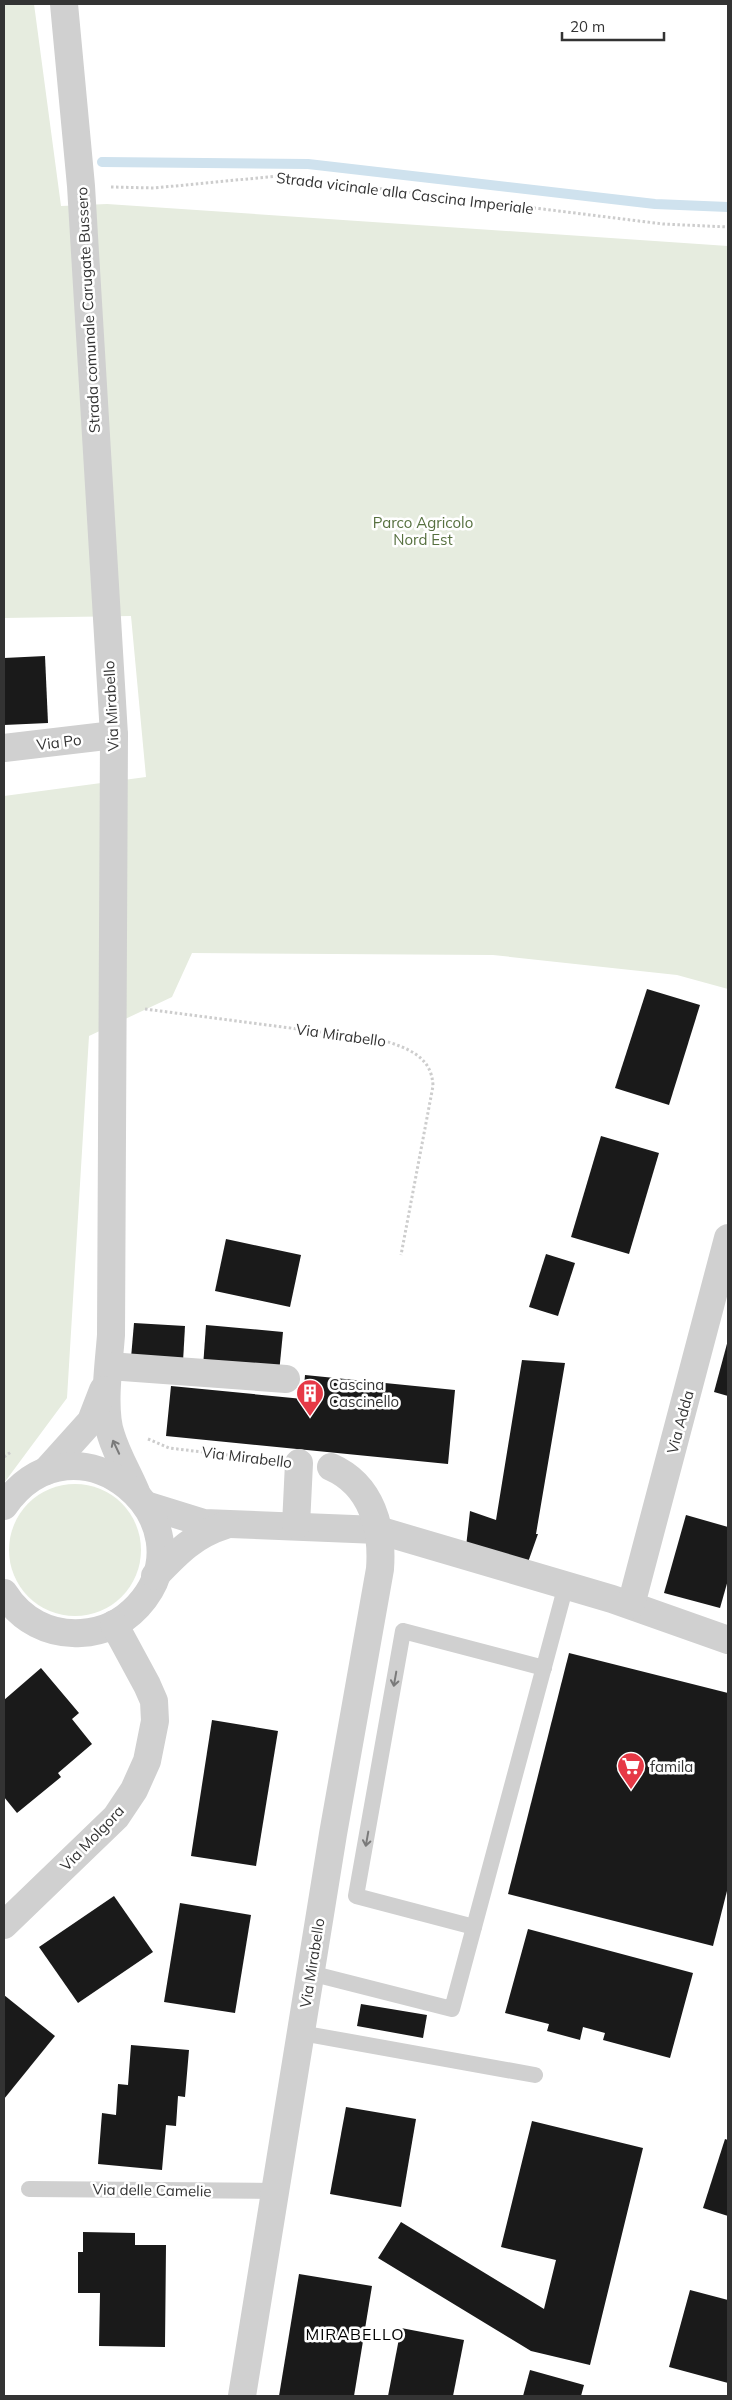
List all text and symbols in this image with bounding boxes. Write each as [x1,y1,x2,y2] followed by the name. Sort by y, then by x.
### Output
[562,10,664,42] scale bar
[570,17,605,36] text: 20 m
[275,168,535,218] street label: Strada vicinale alla Cascina Imperiale
[72,187,104,433] street label: Strada comunale Carugate Bussero
[373,513,473,549] park label: Parco Agricolo Nord Est
[99,660,123,752] street label: Via Mirabello
[36,730,82,754] street label: Via Po
[295,1019,387,1051] street label: Via Mirabello
[329,1375,399,1411] place label: Cascina Cascinello
[295,1378,325,1417] building icon: Cascina Cascinello
[662,1388,698,1456] street label: Via Adda
[111,1440,121,1455] one-way arrow
[201,1442,293,1472] street label: Via Mirabello
[390,1671,400,1687] one-way arrow
[616,1751,646,1790] supermarket icon: famila
[650,1757,693,1776] place label: famila
[56,1801,128,1875] street label: Via Molgora
[361,1831,371,1847] one-way arrow
[296,1917,328,2009] street label: Via Mirabello
[92,2179,212,2201] street label: Via delle Camelie
[305,2324,405,2344] district label: MIRABELLO

